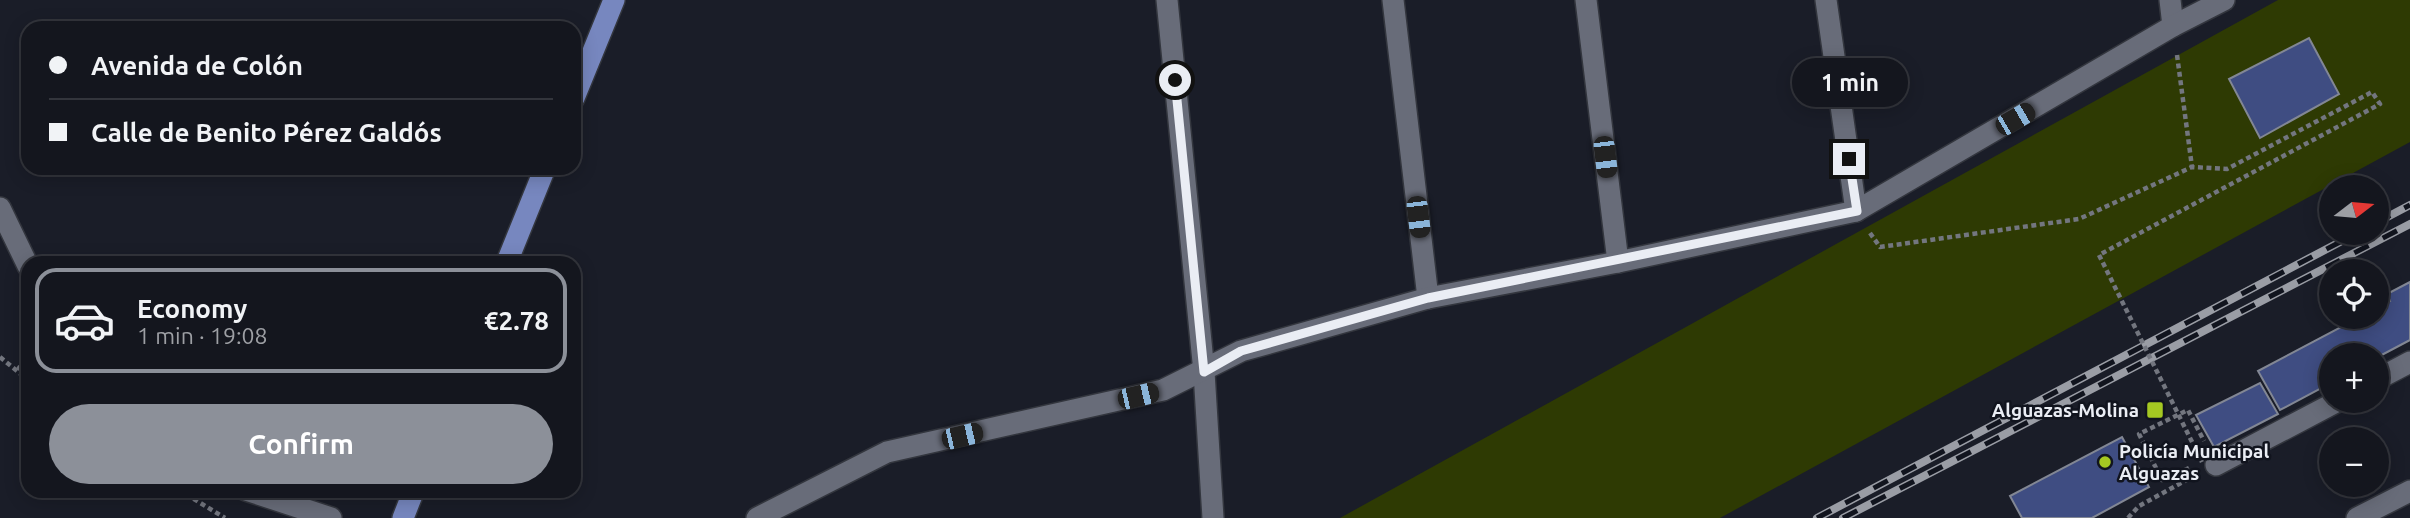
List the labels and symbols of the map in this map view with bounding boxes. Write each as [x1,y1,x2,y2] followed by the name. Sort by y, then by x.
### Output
[1791,58,1907,106] callout: 1 min
[1159,64,1191,96] route start
[1992,99,2039,139] car
[1593,135,1618,179] car
[1833,143,1865,175] route end
[2319,175,2389,245] north arrow
[1406,195,1431,239] car
[1116,381,1161,411] car
[1992,399,2139,421] place label: Alguazas-Molina
[2145,400,2165,420] marker: Alguazas-Molina
[940,421,985,451] car
[2119,440,2269,484] place label: Policía Municipal Alguazas
[2097,454,2113,470] marker: Policía Municipal Alguazas

